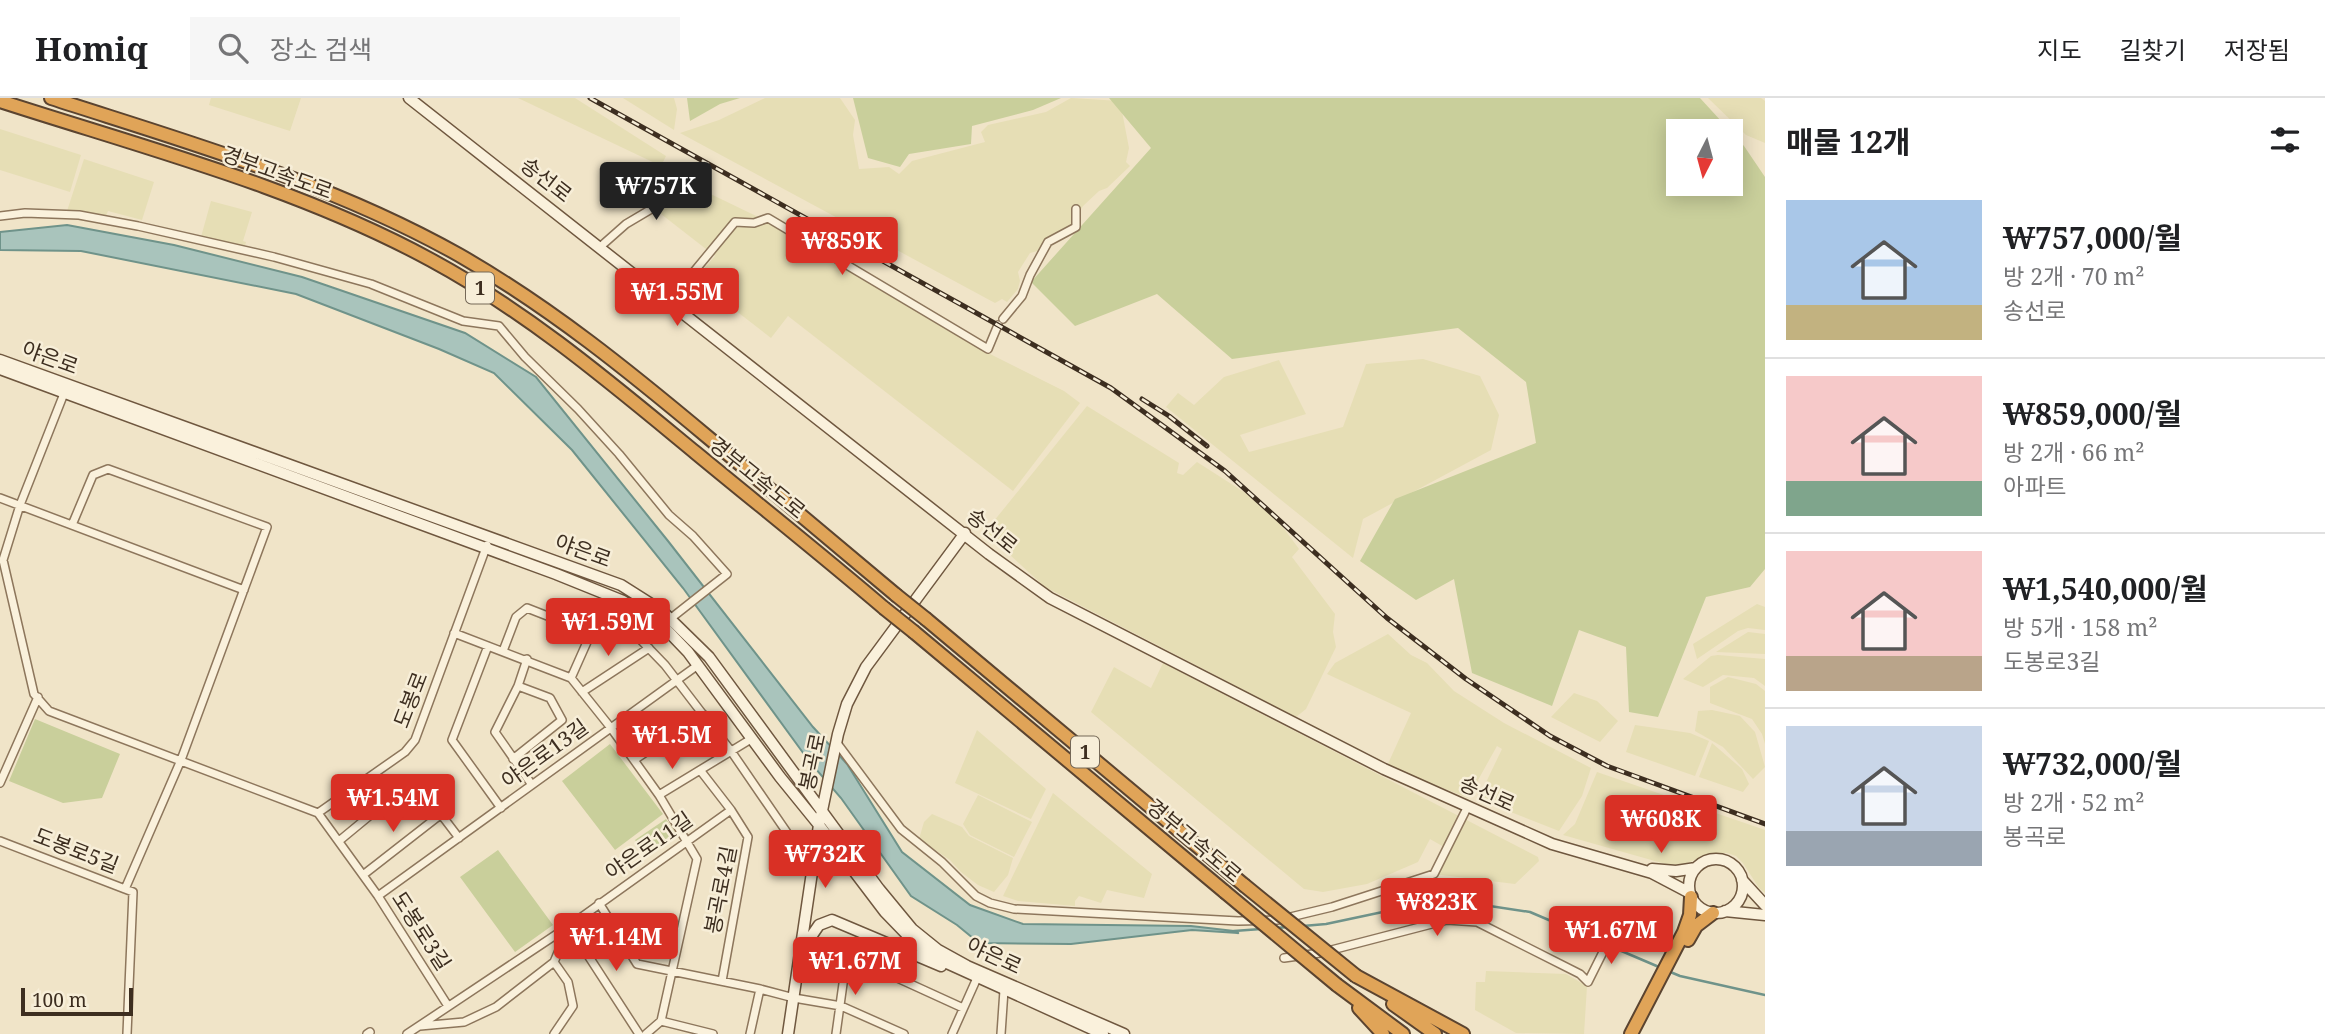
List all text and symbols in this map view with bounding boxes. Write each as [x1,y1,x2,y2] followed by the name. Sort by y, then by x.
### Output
[190,17,680,80] search box
[35,26,148,71] text: Homiq
[214,29,252,67] icon: search
[270,31,372,67] text: 장소 검색
[2037,33,2082,66] text: 지도
[2120,33,2186,66] text: 길찾기
[2224,33,2290,66] text: 저장됨
[1666,119,1743,196] north arrow
[1666,119,1743,196] map controls
[1786,121,1911,162] text: 매물 12개
[2266,121,2304,159] icon: filters
[218,139,337,205] street label: 경부고속도로
[515,150,578,208] street label: 송선로
[607,162,705,222] pin: ₩757K
[616,169,696,201] text: ₩757K
[2003,217,2182,258] text: ₩757,000/월
[793,218,891,277] pin: ₩859K
[802,224,882,256] text: ₩859K
[1842,228,1926,312] icon: home
[2003,260,2145,292] text: 방 2개 · 70 m²
[620,268,734,328] pin: ₩1.55M
[466,272,494,304] road number: 1
[631,275,723,307] text: ₩1.55M
[2003,294,2066,326] text: 송선로
[18,334,82,380] street label: 야은로
[2003,393,2182,434] text: ₩859,000/월
[1842,404,1926,488] icon: home
[704,430,811,525] street label: 경부고속도로
[2003,436,2145,468] text: 방 2개 · 66 m²
[2003,470,2066,502] text: 아파트
[961,501,1024,559] street label: 송선로
[551,527,615,573] street label: 야은로
[2003,568,2208,609] text: ₩1,540,000/월
[1842,579,1926,663] icon: home
[551,598,665,658] pin: ₩1.59M
[562,605,654,637] text: ₩1.59M
[2003,611,2157,643] text: 방 5개 · 158 m²
[2003,645,2101,677] text: 도봉로3길
[387,668,434,732] street label: 도봉로
[495,712,593,794] street label: 야은로13길
[623,712,721,771] pin: ₩1.5M
[632,718,712,750] text: ₩1.5M
[792,731,832,793] street label: 봉곡로
[1071,736,1099,768] road number: 1
[2003,743,2182,784] text: ₩732,000/월
[1842,754,1926,838] icon: home
[1455,769,1520,818] street label: 송선로
[336,774,450,834] pin: ₩1.54M
[347,781,439,813] text: ₩1.54M
[2003,786,2145,818] text: 방 2개 · 52 m²
[1141,792,1248,888] street label: 경부고속도로
[1612,796,1710,855] pin: ₩608K
[1621,802,1701,834] text: ₩608K
[599,805,698,886] street label: 야은로11길
[2003,820,2066,852] text: 봉곡로
[30,821,123,879] street label: 도봉로5길
[776,830,874,890] pin: ₩732K
[785,837,865,869] text: ₩732K
[698,843,742,936] street label: 봉곡로4길
[1388,878,1486,938] pin: ₩823K
[386,885,458,975] street label: 도봉로3길
[1397,885,1477,917] text: ₩823K
[1554,906,1668,966] pin: ₩1.67M
[1565,913,1657,945] text: ₩1.67M
[559,914,673,973] pin: ₩1.14M
[570,920,662,952] text: ₩1.14M
[962,930,1027,980] street label: 야은로
[798,937,912,997] pin: ₩1.67M
[809,944,901,976] text: ₩1.67M
[21,985,133,1017] scale bar
[32,987,87,1013] text: 100 m

